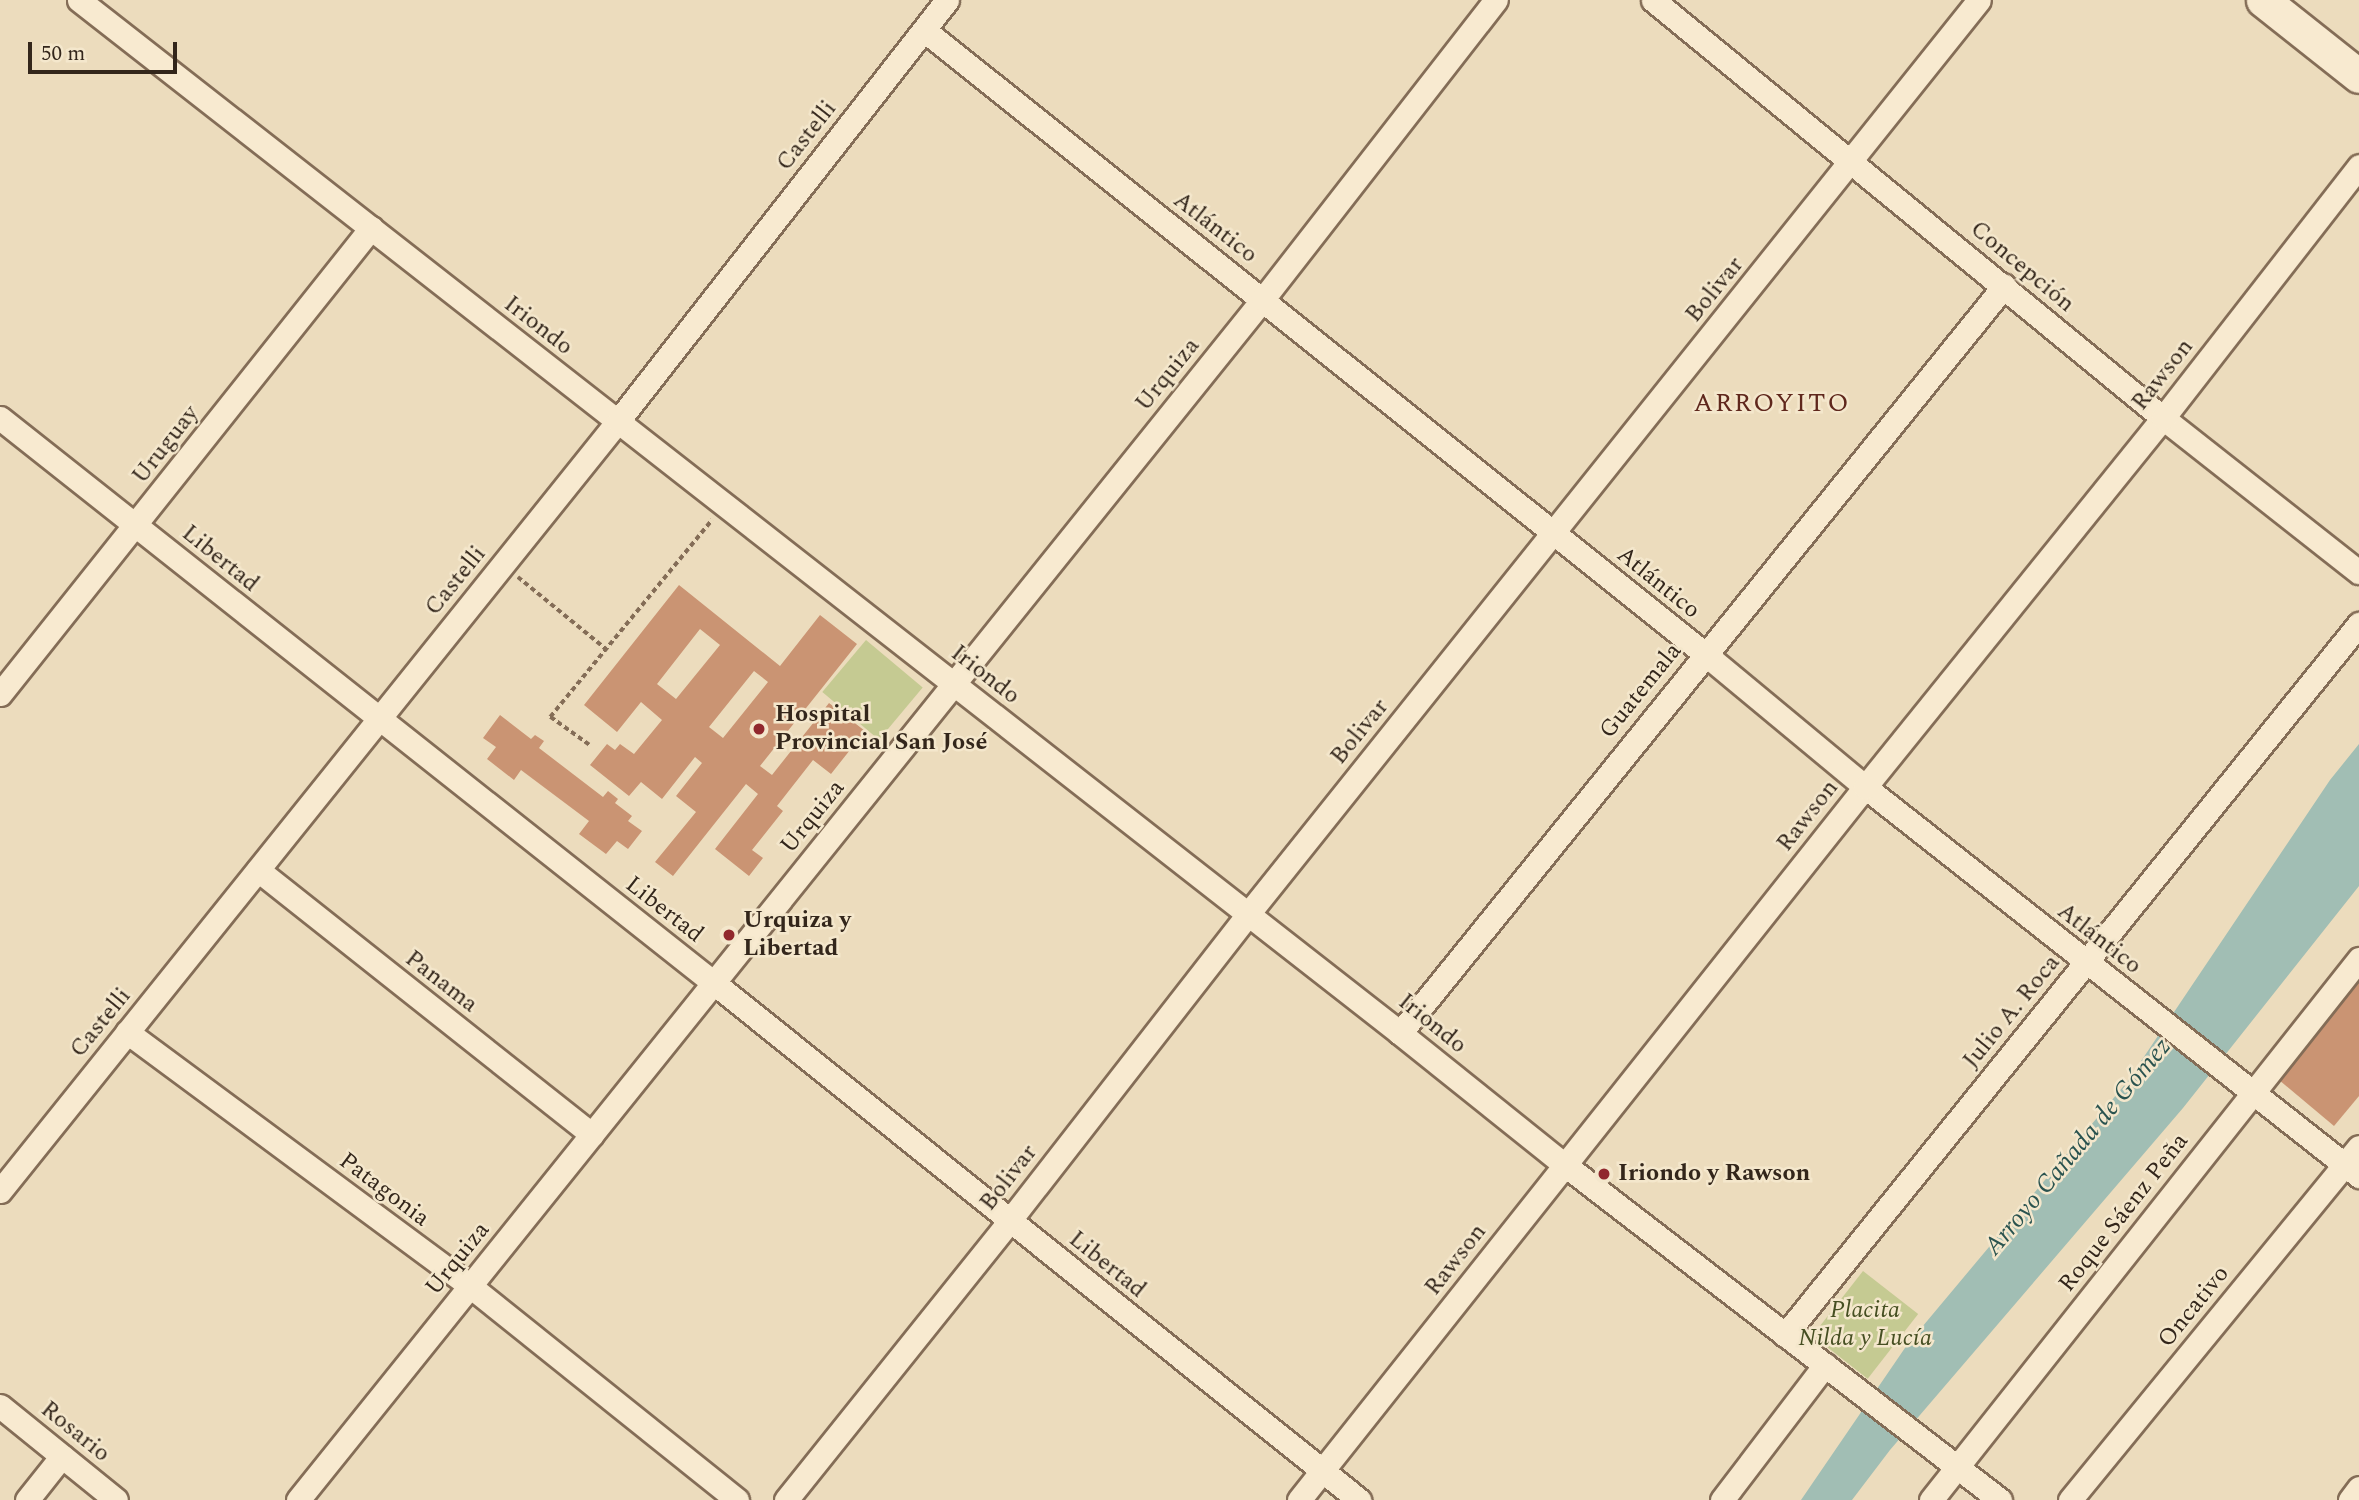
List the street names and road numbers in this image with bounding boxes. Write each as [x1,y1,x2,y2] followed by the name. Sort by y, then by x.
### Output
[771,95,843,177] street label: Castelli
[1167,186,1263,270] street label: Atlántico
[1964,215,2080,319] street label: Concepción
[1680,251,1750,329] street label: Bolivar
[498,290,578,362] street label: Iriondo
[1130,332,1206,418] street label: Urquiza
[2126,333,2200,417] street label: Rawson
[126,400,206,490] street label: Uruguay
[176,519,264,599] street label: Libertad
[419,540,493,622] street label: Castelli
[1610,541,1706,625] street label: Atlántico
[1594,637,1688,745] street label: Guatemala
[945,639,1025,711] street label: Iriondo
[1325,693,1395,771] street label: Bolivar
[775,774,851,860] street label: Urquiza
[1771,774,1845,858] street label: Rawson
[619,871,709,949] street label: Libertad
[2051,897,2147,981] street label: Atlántico
[399,945,483,1019] street label: Panama
[1957,949,2067,1075] street label: Julio A. Roca
[64,982,138,1064] street label: Castelli
[1392,988,1472,1060] street label: Iriondo
[2053,1128,2195,1298] street label: Roque Sáenz Peña
[974,1139,1044,1217] street label: Bolivar
[333,1147,435,1233] street label: Patagonia
[420,1216,496,1302] street label: Urquiza
[1419,1218,1493,1302] street label: Rawson
[1063,1225,1151,1305] street label: Libertad
[2152,1260,2236,1354] street label: Oncativo
[34,1395,116,1469] street label: Rosario

